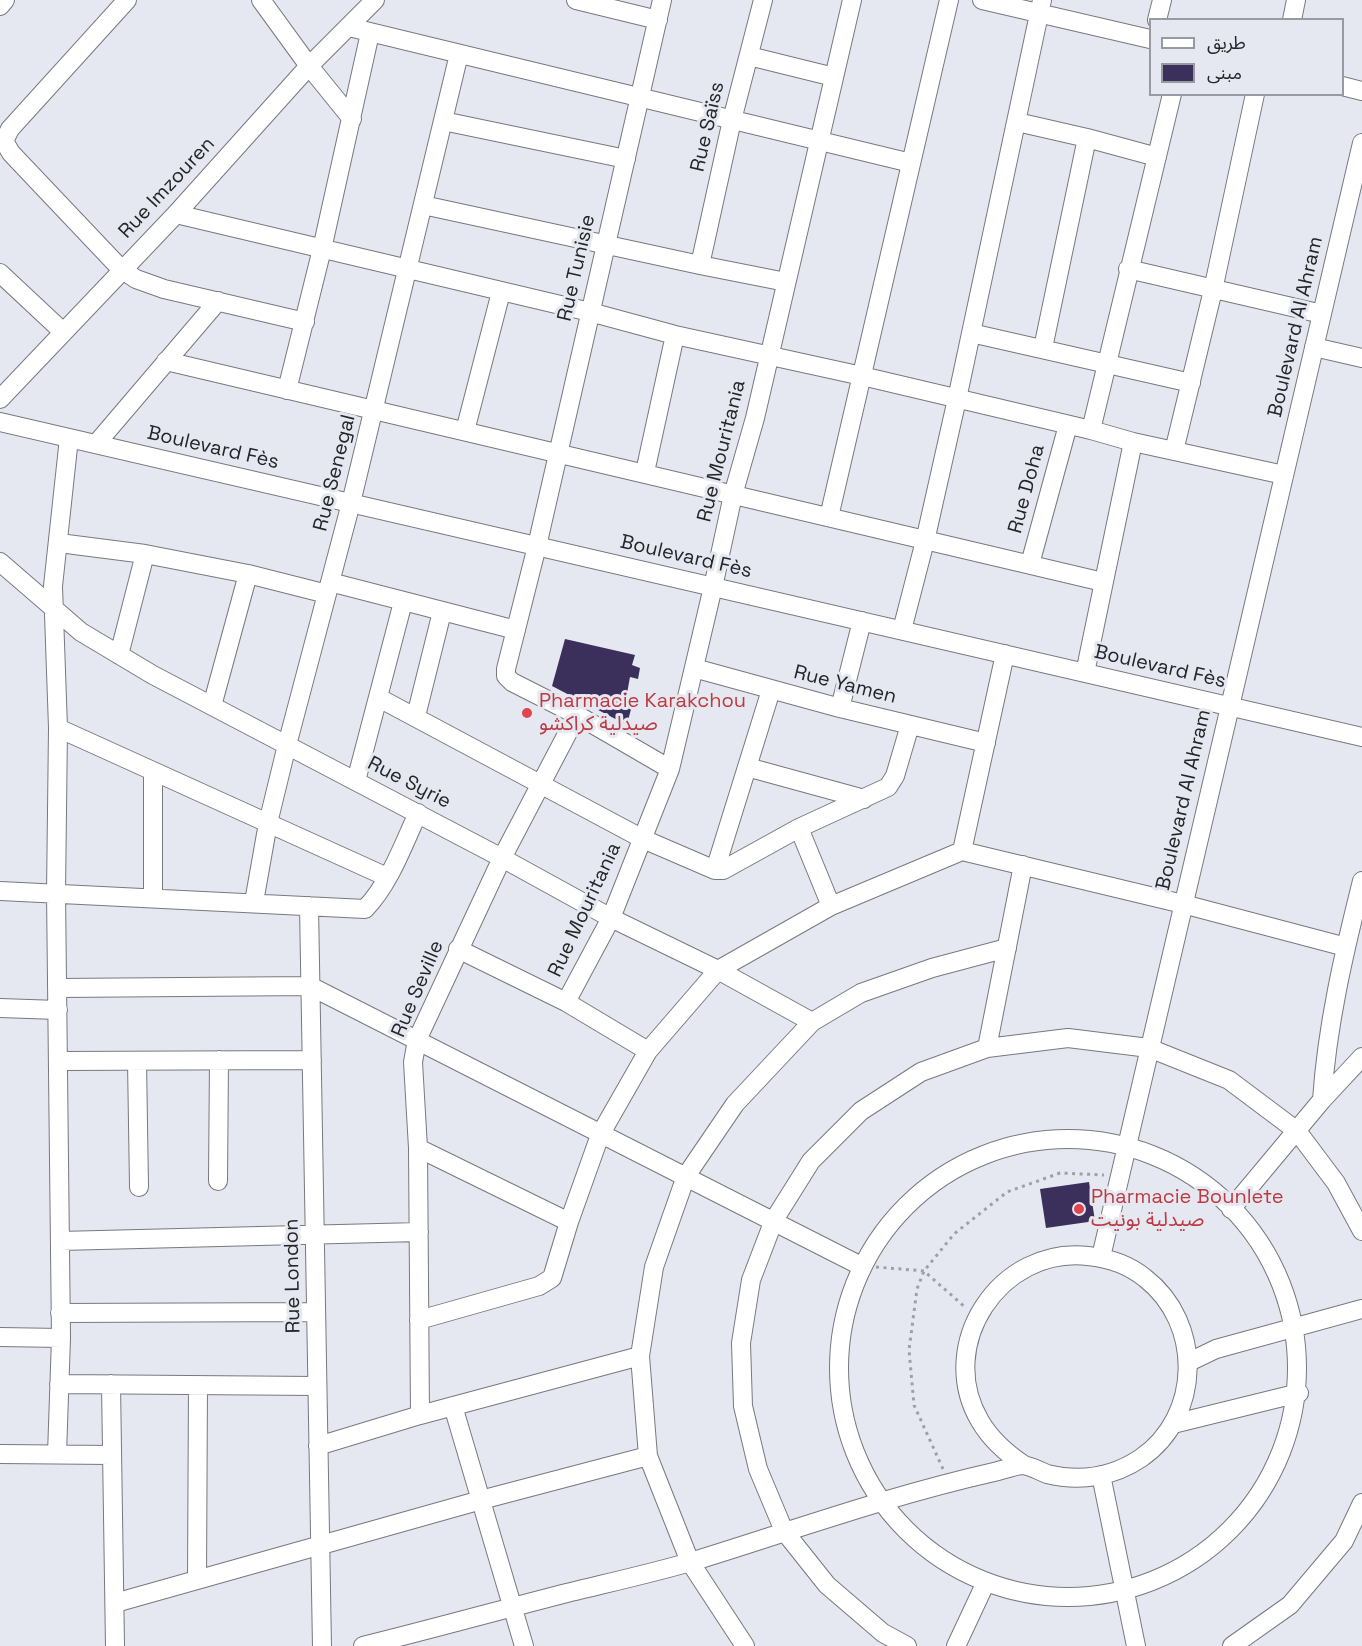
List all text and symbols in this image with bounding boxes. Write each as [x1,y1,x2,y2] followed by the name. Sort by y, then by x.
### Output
[1149,18,1344,96] legend
[1207,31,1246,54] text: طريق
[1207,61,1242,84] text: مبنى
[686,80,730,174] street label: Rue Saïss
[114,132,220,244] street label: Rue Imzouren
[553,212,601,324] street label: Rue Tunisie
[1264,234,1328,420] street label: Boulevard Al Ahram
[693,378,751,524] street label: Rue Mouritania
[309,412,361,534] street label: Rue Senegal
[145,421,281,475] street label: Boulevard Fès
[1004,442,1050,536] street label: Rue Doha
[618,530,754,584] street label: Boulevard Fès
[1092,640,1228,694] street label: Boulevard Fès
[791,661,899,709] street label: Rue Yamen
[539,690,746,737] place label: Pharmacie Karakchou صيدلية كراكشو
[520,706,534,720] marker: Pharmacie Karakchou صيدلية كراكشو
[1152,707,1216,893] street label: Boulevard Al Ahram
[363,752,455,814] street label: Rue Syrie
[543,839,627,981] street label: Rue Mouritania
[387,937,449,1041] street label: Rue Seville
[1091,1186,1284,1233] place label: Pharmacie Bounlete صيدلية بونيت
[1072,1202,1086,1216] marker: Pharmacie Bounlete صيدلية بونيت
[280,1218,306,1334] street label: Rue London

